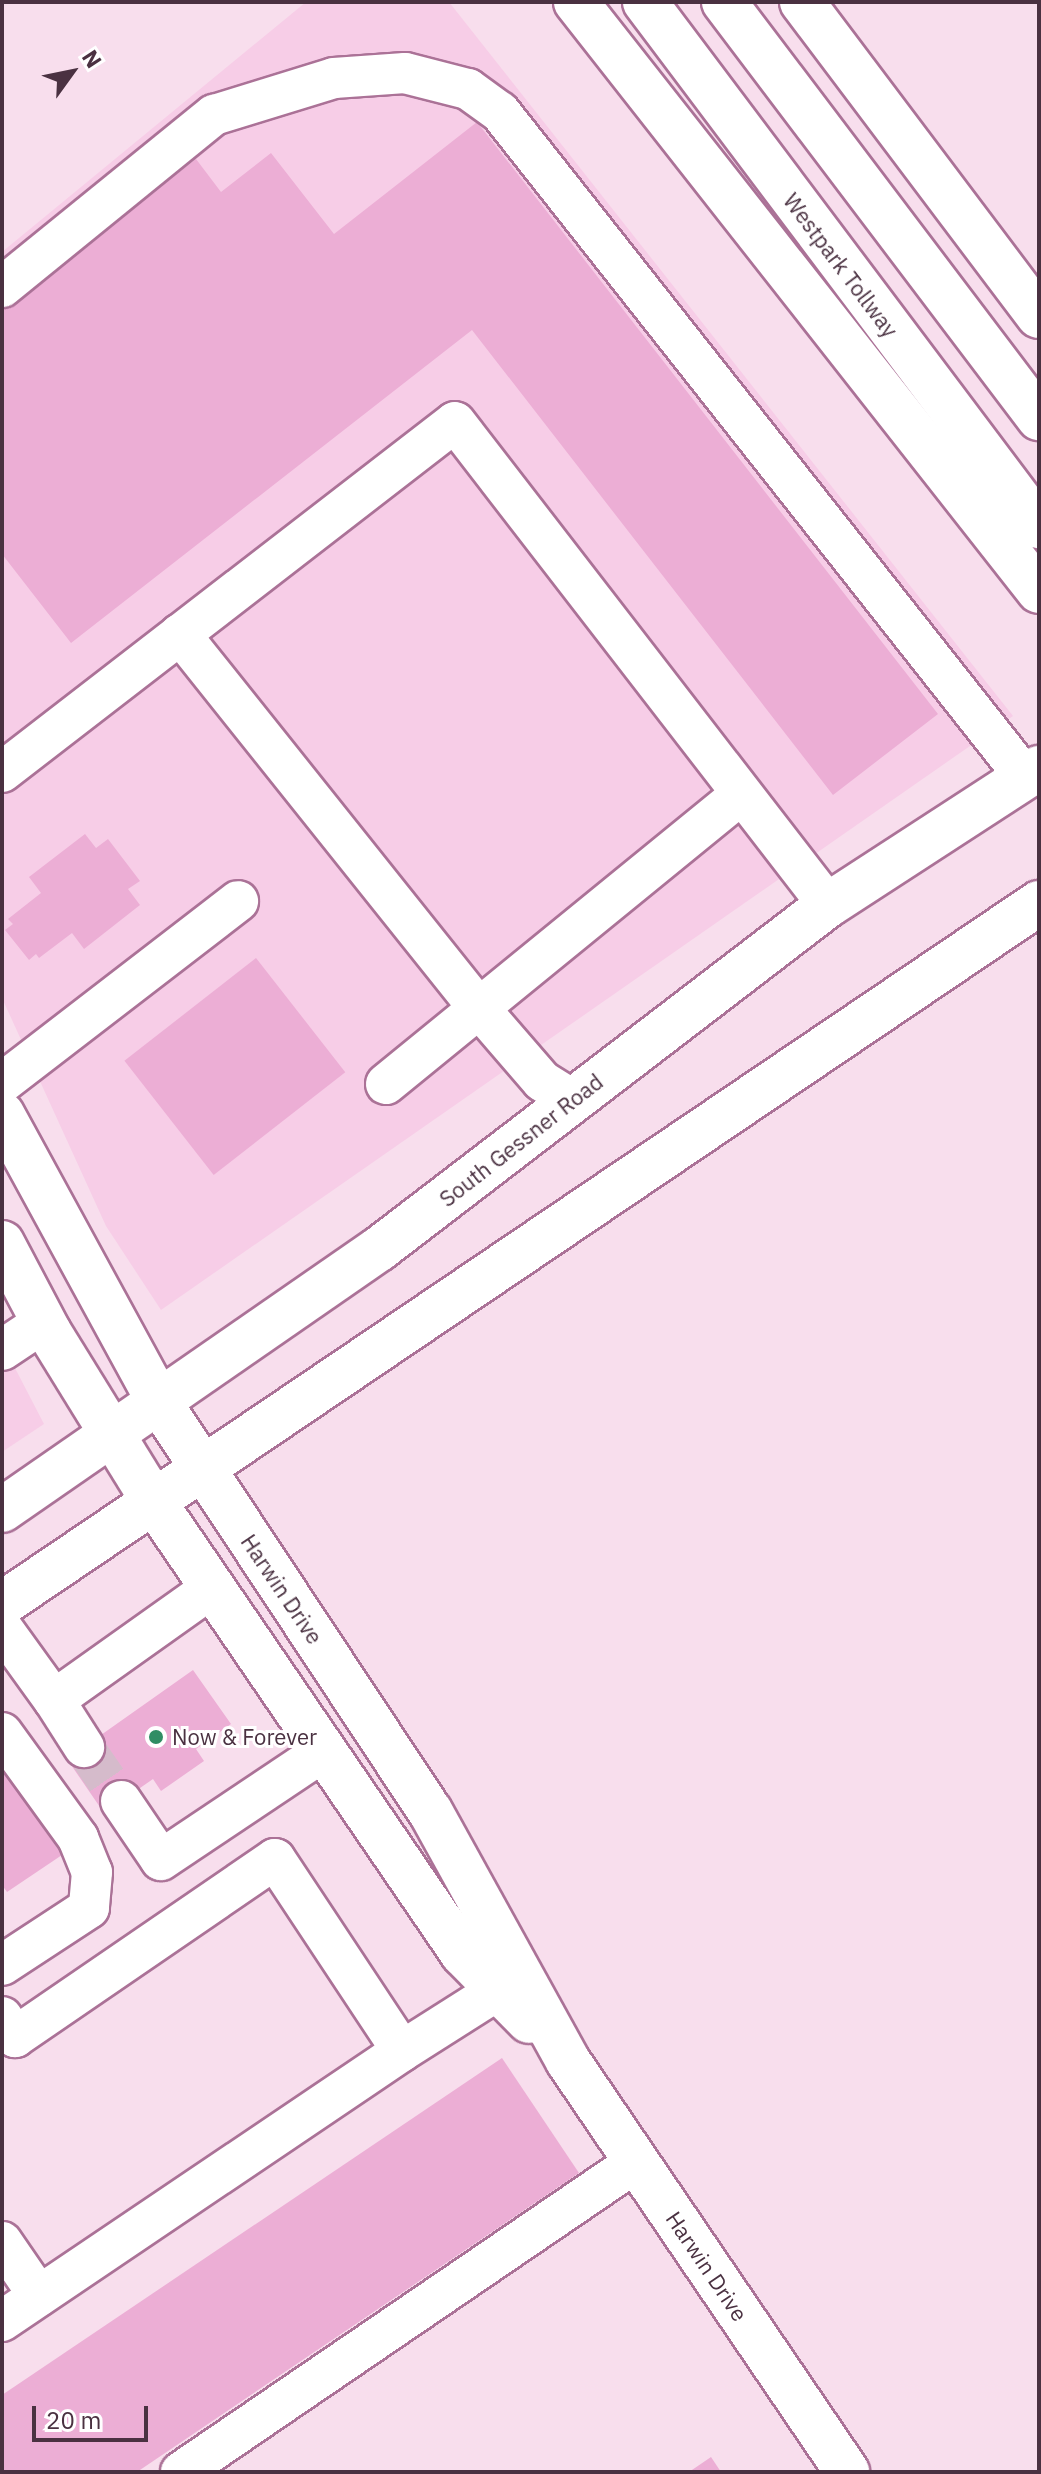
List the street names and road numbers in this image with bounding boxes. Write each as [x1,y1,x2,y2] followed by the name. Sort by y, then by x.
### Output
[778,188,904,342] street label: Westpark Tollway
[434,1068,608,1212] street label: South Gessner Road
[236,1529,328,1649] street label: Harwin Drive
[661,2206,753,2326] street label: Harwin Drive

